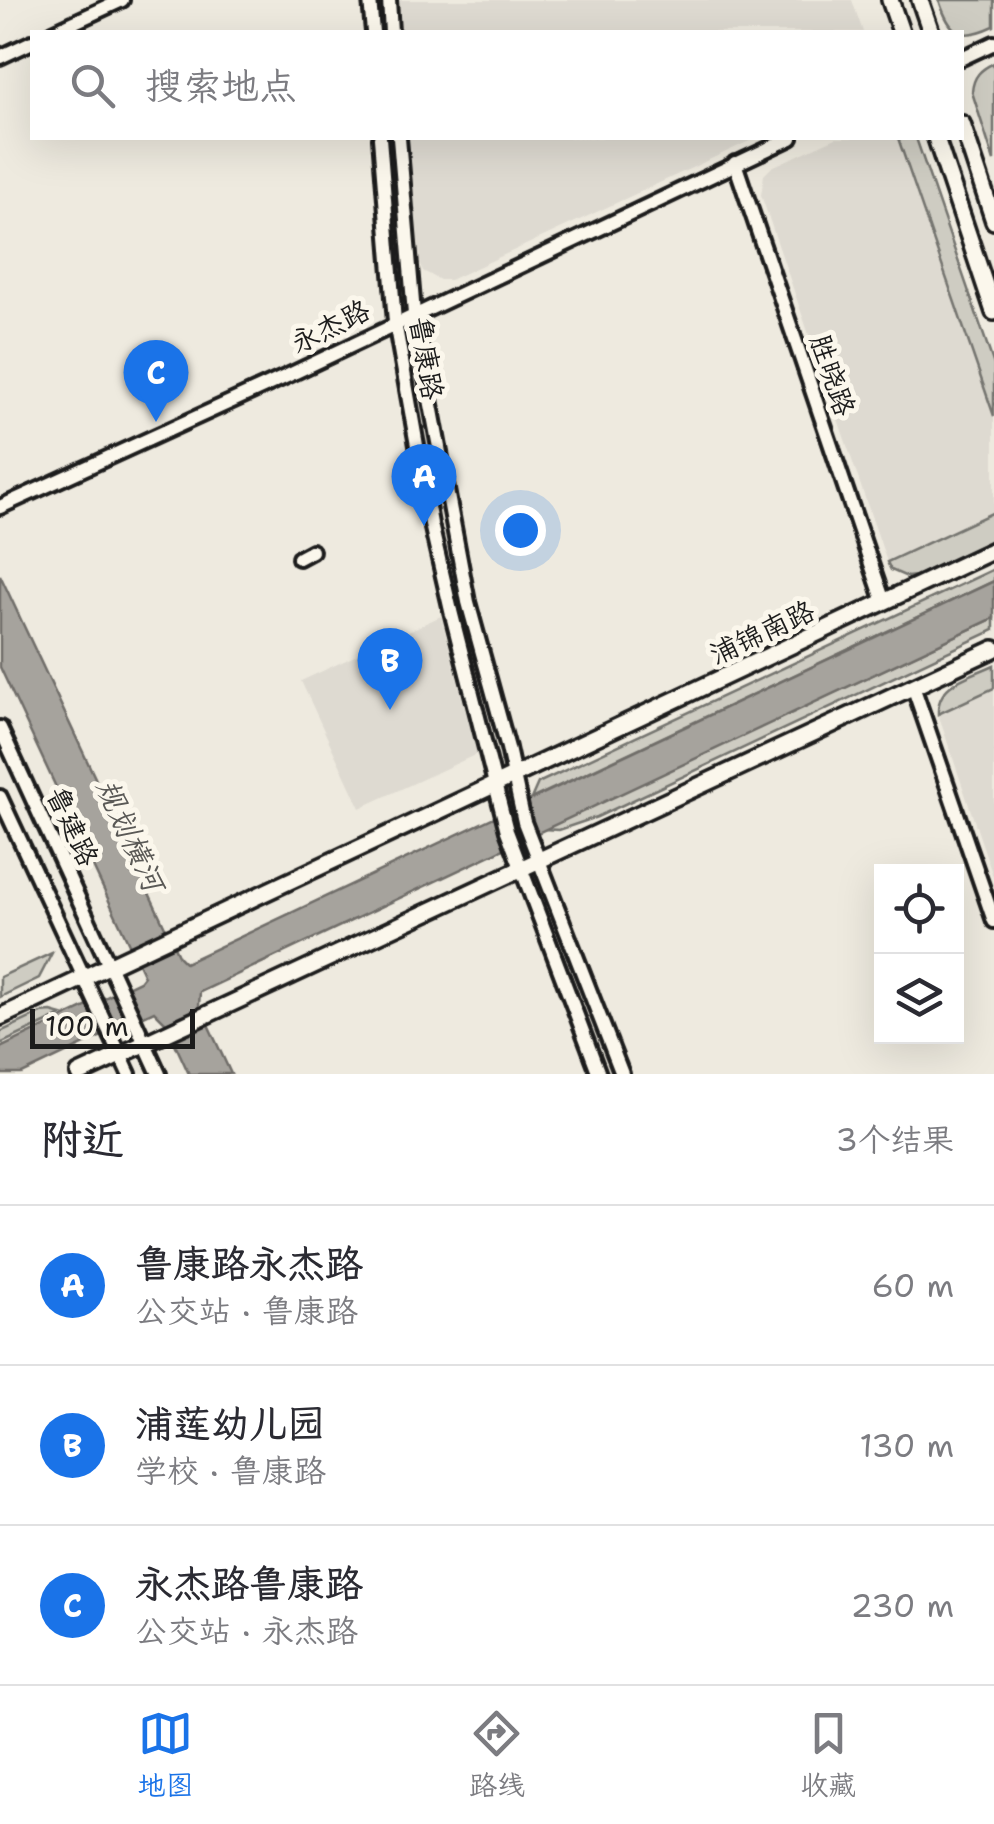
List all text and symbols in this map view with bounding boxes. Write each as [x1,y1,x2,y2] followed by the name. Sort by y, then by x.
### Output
[30,30,964,140] search box
[65,58,120,113] icon: search
[145,60,297,111] text: 搜索地点
[284,291,376,361] street label: 永杰路
[402,314,452,402] street label: 鲁康路
[801,329,865,421] street label: 胜晓路
[124,340,188,422] pin: C
[392,444,456,526] pin: A
[495,505,546,556] your location
[703,591,821,673] street label: 浦锦南路
[358,628,422,710] pin: B
[87,772,177,902] water label: 规划横河
[38,780,108,872] street label: 鲁建路
[874,864,964,1044] map controls
[874,864,964,954] button: locate
[874,954,964,1044] button: layers
[30,1004,195,1048] scale bar
[45,1007,129,1045] text: 100 m
[40,1111,124,1167] text: 附近
[836,1118,954,1161] text: 3个结果
[135,1238,363,1289] text: 鲁康路永杰路
[60,1264,85,1307] text: A
[872,1264,954,1307] text: 60 m
[135,1289,358,1332] text: 公交站 · 鲁康路
[135,1398,325,1449] text: 浦莲幼儿园
[63,1424,82,1467] text: B
[859,1424,954,1467] text: 130 m
[135,1449,326,1492] text: 学校 · 鲁康路
[135,1558,363,1609] text: 永杰路鲁康路
[63,1584,82,1627] text: C
[851,1584,954,1627] text: 230 m
[135,1609,358,1652] text: 公交站 · 永杰路
[138,1706,194,1804] tab: 地图
[469,1706,525,1804] tab: 路线
[800,1706,856,1804] tab: 收藏

